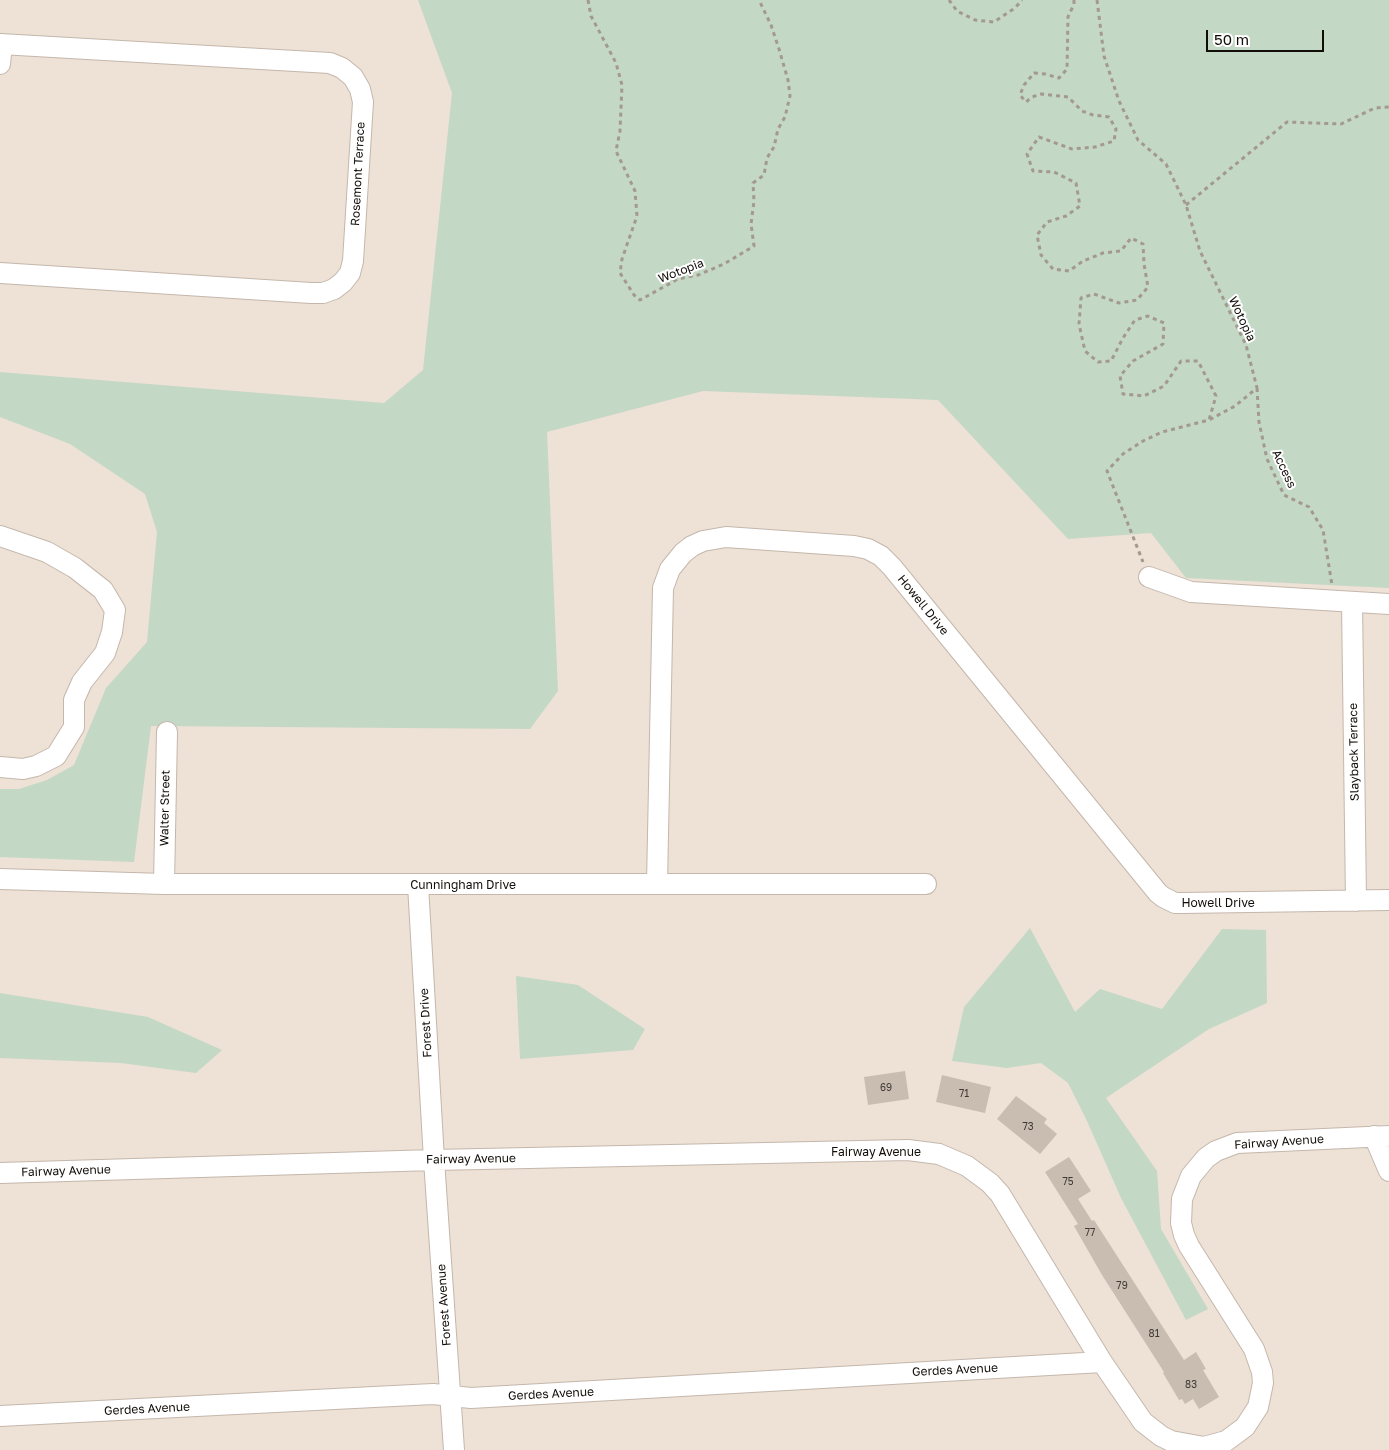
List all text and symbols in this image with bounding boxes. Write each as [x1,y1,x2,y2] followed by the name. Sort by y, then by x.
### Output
[1209,20,1326,52] scale bar
[1214,30,1249,48] text: 50 m
[348,122,368,226] street label: Rosemont Terrace
[656,256,706,286] street label: Wotopia
[1225,294,1259,344] street label: Wotopia
[1269,448,1299,490] street label: Access
[894,572,952,638] street label: Howell Drive
[1346,703,1362,801] street label: Slayback Terrace
[157,770,173,846] street label: Walter Street
[410,878,516,892] street label: Cunningham Drive
[1181,896,1255,910] street label: Howell Drive
[417,988,435,1058] street label: Forest Drive
[880,1082,892,1094] house number: 69
[959,1088,969,1100] house number: 71
[1022,1121,1034,1133] house number: 73
[1234,1132,1324,1152] street label: Fairway Avenue
[831,1145,921,1159] street label: Fairway Avenue
[426,1151,516,1167] street label: Fairway Avenue
[21,1162,111,1180] street label: Fairway Avenue
[1062,1176,1074,1188] house number: 75
[1085,1227,1095,1239] house number: 77
[434,1263,454,1347] street label: Forest Avenue
[1116,1280,1128,1292] house number: 79
[1149,1328,1159,1340] house number: 81
[912,1361,998,1379] street label: Gerdes Avenue
[1185,1379,1197,1391] house number: 83
[508,1385,594,1403] street label: Gerdes Avenue
[104,1400,190,1418] street label: Gerdes Avenue

